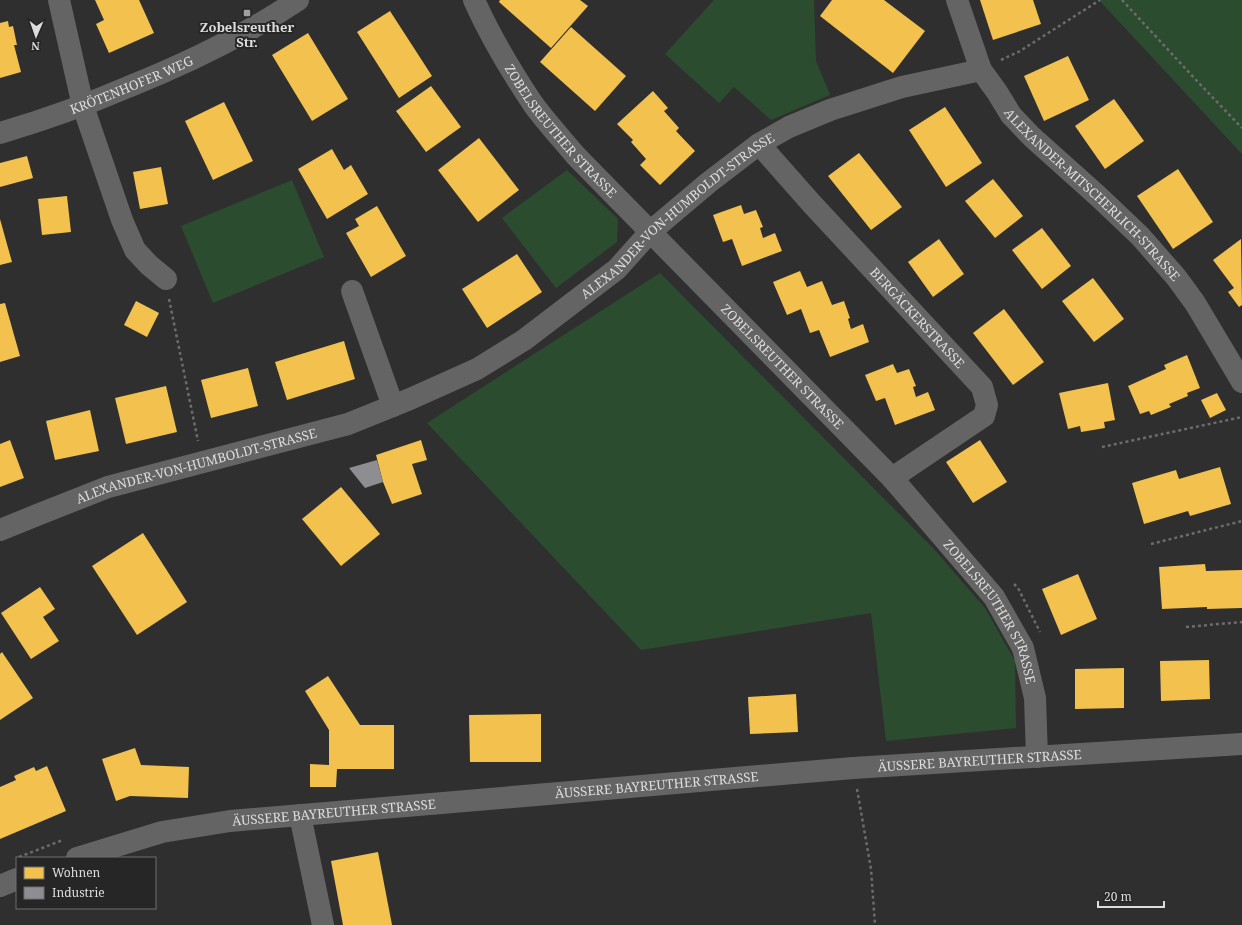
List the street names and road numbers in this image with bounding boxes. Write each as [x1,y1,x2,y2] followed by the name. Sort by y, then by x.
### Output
[67,51,196,118] street label: KRÖTENHOFER WEG
[501,61,621,202] street label: ZOBELSREUTHER STRASSE
[1000,105,1184,285] street label: ALEXANDER-MITSCHERLICH-STRASSE
[577,128,777,303] street label: ALEXANDER-VON-HUMBOLDT-STRASSE
[866,263,969,372] street label: BERGÄCKERSTRASSE
[717,300,848,433] street label: ZOBELSREUTHER STRASSE
[73,424,319,508] street label: ALEXANDER-VON-HUMBOLDT-STRASSE
[940,536,1040,685] street label: ZOBELSREUTHER STRASSE
[877,745,1082,775] street label: ÄUSSERE BAYREUTHER STRASSE
[554,767,759,802] street label: ÄUSSERE BAYREUTHER STRASSE
[231,795,436,830] street label: ÄUSSERE BAYREUTHER STRASSE

